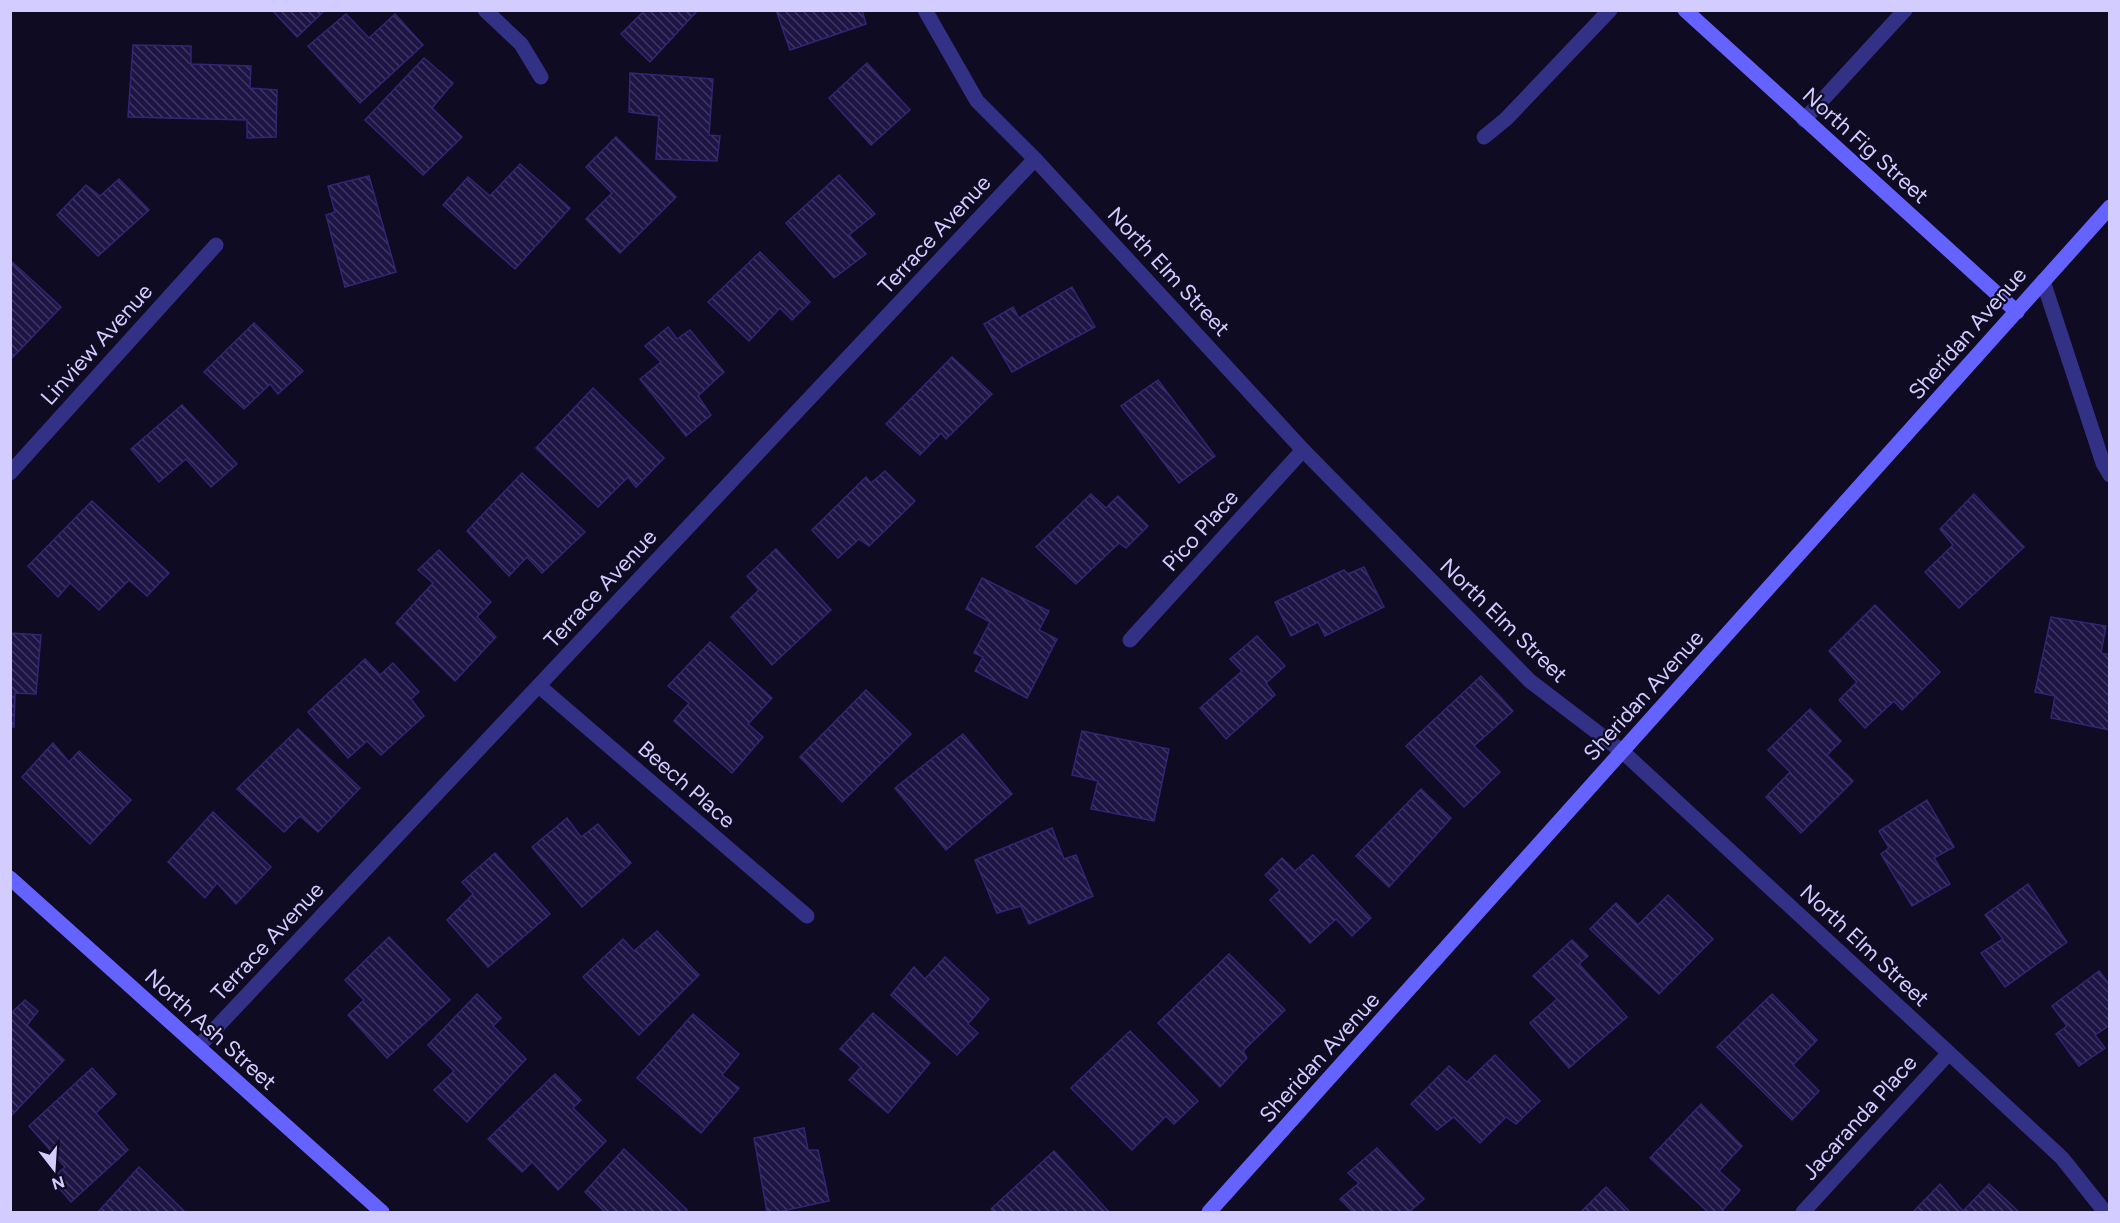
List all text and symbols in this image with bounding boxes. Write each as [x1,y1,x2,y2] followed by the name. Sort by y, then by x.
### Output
[1797,82,1934,209] street label: North Fig Street
[872,169,996,299] street label: Terrace Avenue
[1102,201,1235,342] street label: North Elm Street
[1903,262,2032,405] street label: Sheridan Avenue
[35,278,158,411] street label: Linview Avenue
[1157,484,1244,577] street label: Pico Place
[538,523,662,653] street label: Terrace Avenue
[1434,553,1573,688] street label: North Elm Street
[1578,624,1709,766] street label: Sheridan Avenue
[633,735,741,834] street label: Beech Place
[205,876,329,1006] street label: Terrace Avenue
[1794,879,1935,1012] street label: North Elm Street
[139,963,282,1096] street label: North Ash Street
[1254,986,1385,1128] street label: Sheridan Avenue
[1796,1049,1923,1185] street label: Jacaranda Place
[24,1139,84,1199] north arrow
[50,1172,67,1194] text: N

